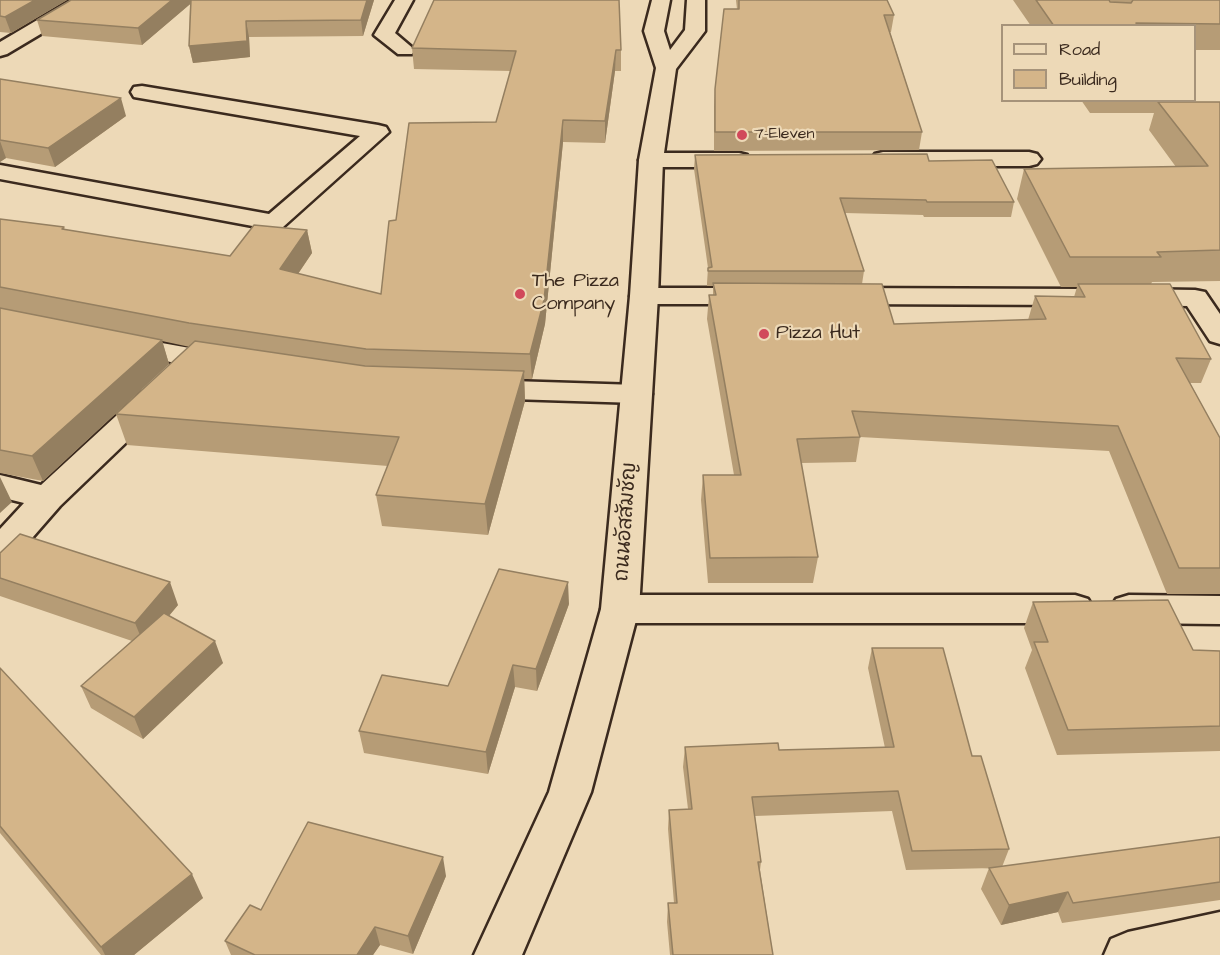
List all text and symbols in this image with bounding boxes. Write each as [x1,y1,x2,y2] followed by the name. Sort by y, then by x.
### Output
[1001,24,1196,102] legend
[1059,37,1100,62] text: Road
[1059,67,1117,92] text: Building
[754,125,814,145] place label: 7-Eleven
[735,128,749,142] marker: 7-Eleven
[532,270,619,317] place label: The Pizza Company
[513,287,527,301] marker: The Pizza Company
[776,322,860,346] place label: Pizza Hut
[757,327,771,341] marker: Pizza Hut
[611,462,643,582] street label: ถนนอัสสัมชัญ

